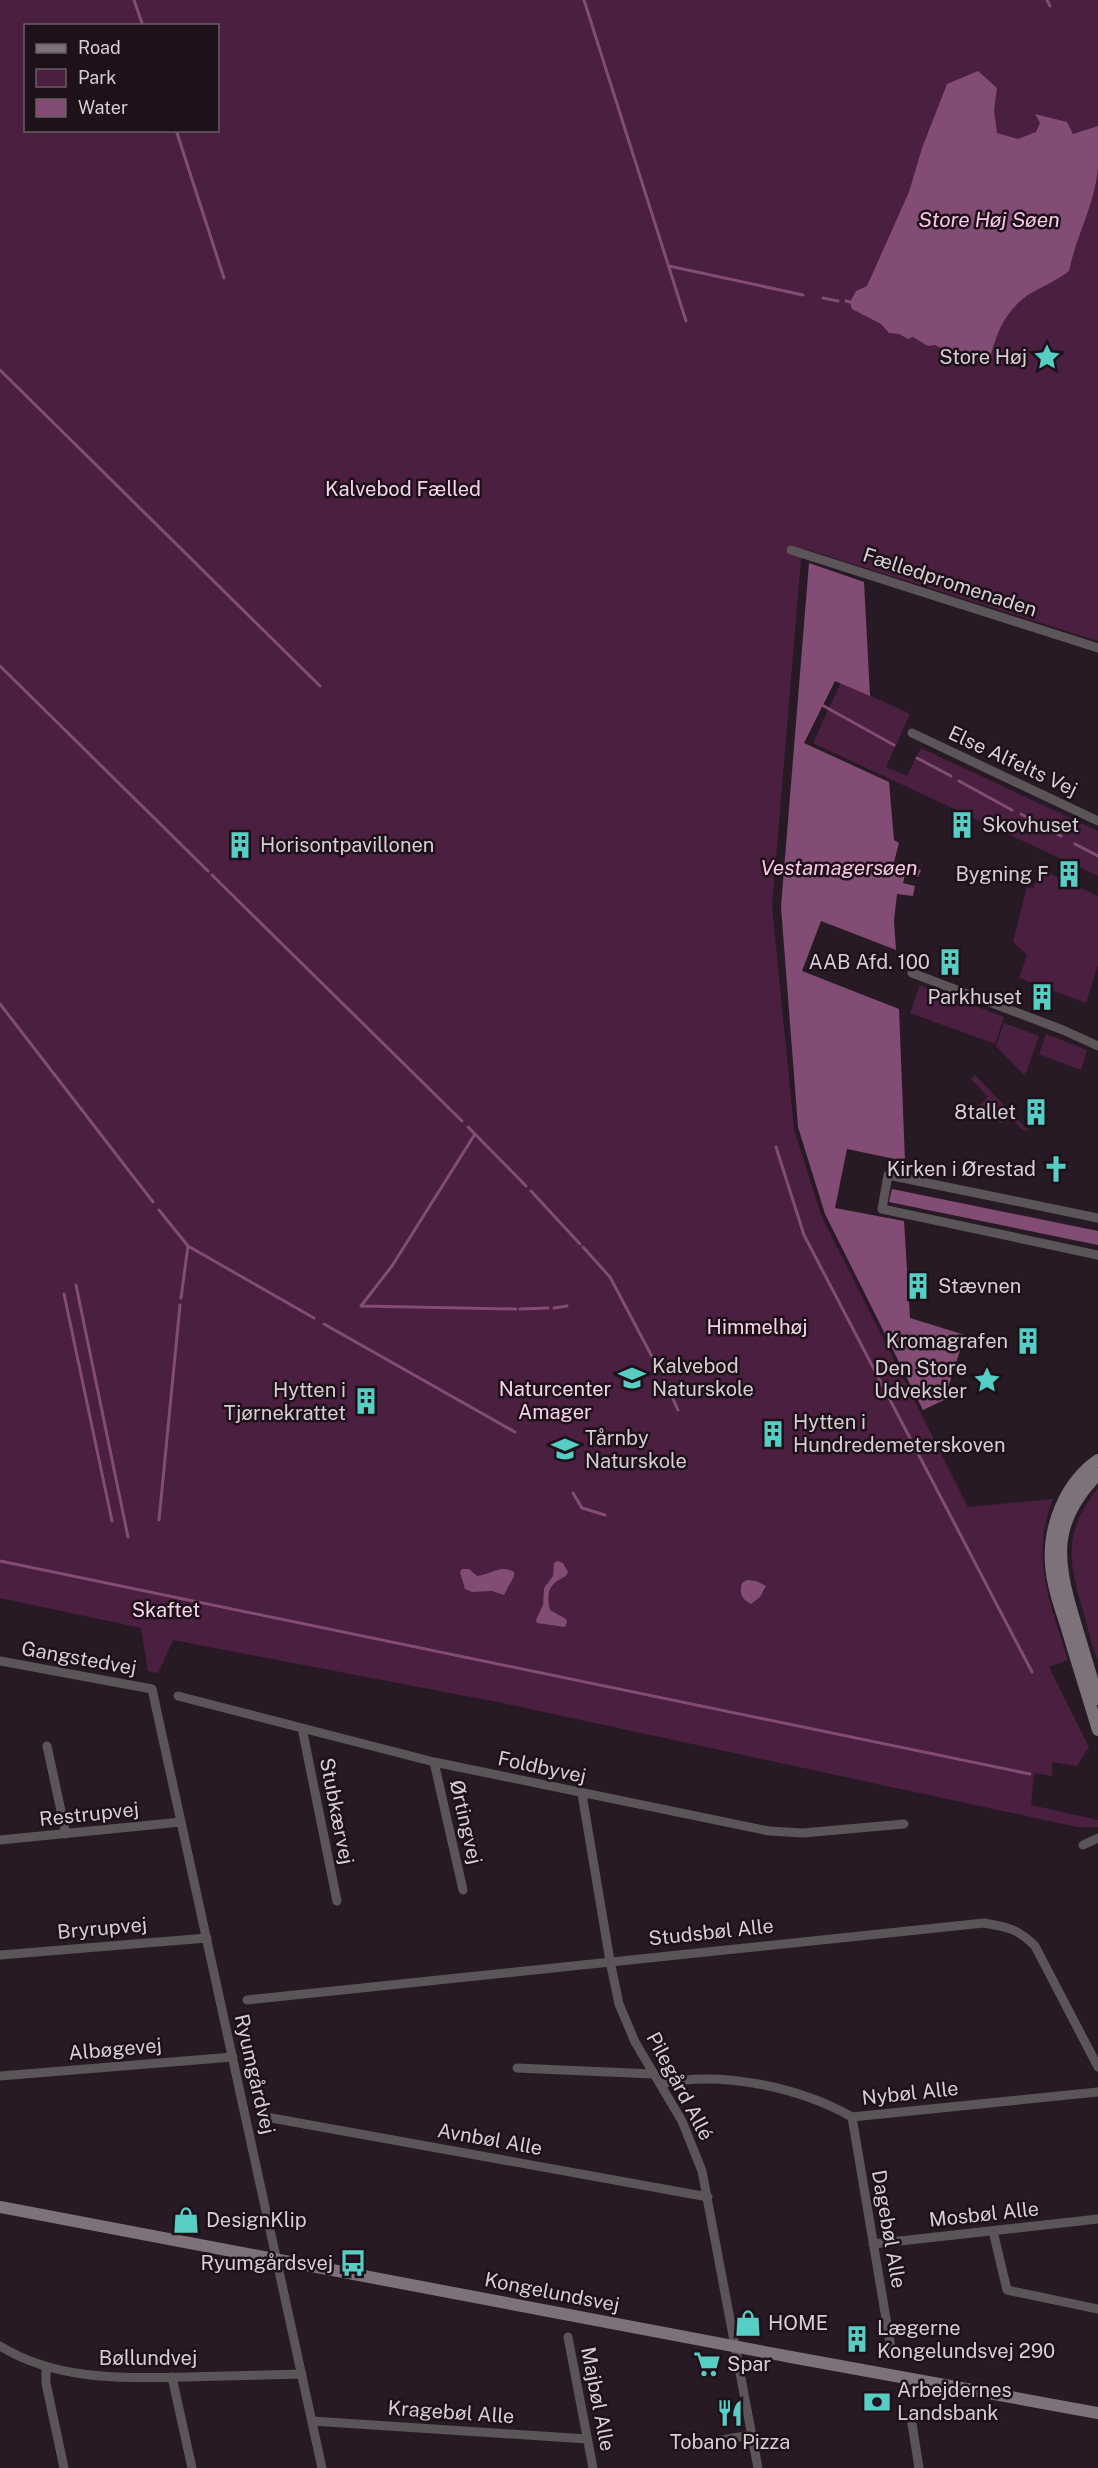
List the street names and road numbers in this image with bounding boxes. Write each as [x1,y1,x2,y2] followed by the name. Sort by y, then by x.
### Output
[860,543,1040,621] street label: Fælledpromenaden
[945,721,1081,801] street label: Else Alfelts Vej
[20,1636,138,1680] street label: Gangstedvej
[496,1746,588,1788] street label: Foldbyvej
[315,1756,359,1866] street label: Stubkærvej
[445,1777,487,1867] street label: Ørtingvej
[38,1797,140,1831] street label: Restrupvej
[56,1912,148,1944] street label: Bryrupvej
[647,1913,775,1951] street label: Studsbøl Alle
[230,2012,280,2136] street label: Ryumgårdvej
[641,2028,719,2144] street label: Pilegård Allé
[67,2033,163,2065] street label: Albøgevej
[860,2076,960,2110] street label: Nybøl Alle
[436,2118,544,2160] street label: Avnbøl Alle
[867,2168,911,2290] street label: Dagebøl Alle
[928,2196,1040,2232] street label: Mosbøl Alle
[483,2267,621,2317] street label: Kongelundsvej
[576,2345,620,2453] street label: Majbøl Alle
[99,2346,197,2370] street label: Bøllundvej
[387,2396,515,2428] street label: Kragebøl Alle

